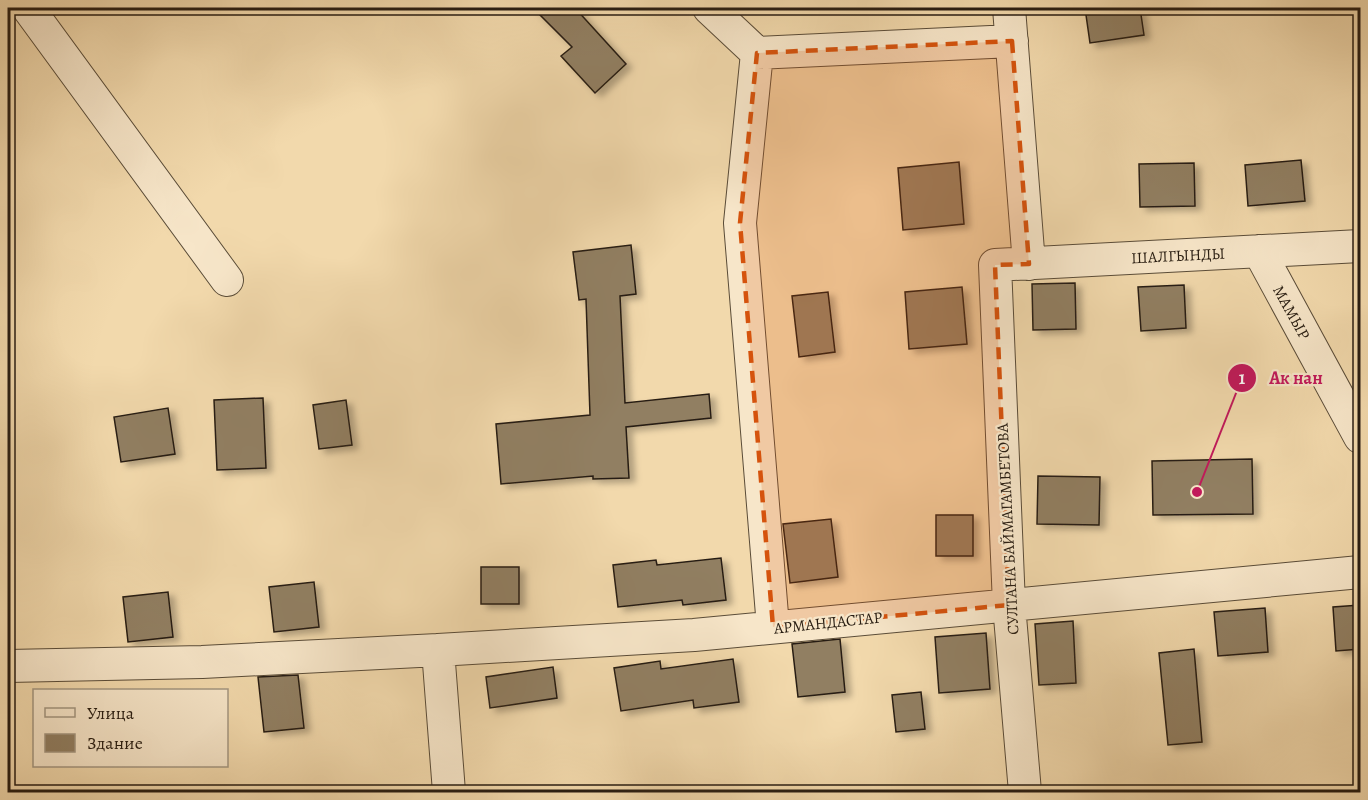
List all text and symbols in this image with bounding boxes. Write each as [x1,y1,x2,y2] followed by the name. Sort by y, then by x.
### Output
[1130,243,1226,269] street label: ШАЛГЫНДЫ
[1267,281,1315,344] street label: МАМЫР
[1227,360,1335,396] callout: Ак нан
[1239,366,1246,390] text: 1
[1268,366,1323,390] text: Ак нан
[991,422,1025,635] street label: СУЛТАНА БАЙМАГАМБЕТОВА
[772,606,884,640] street label: АРМАНДАСТАР
[33,689,228,767] legend
[87,701,135,725] text: Улица
[87,731,143,755] text: Здание

